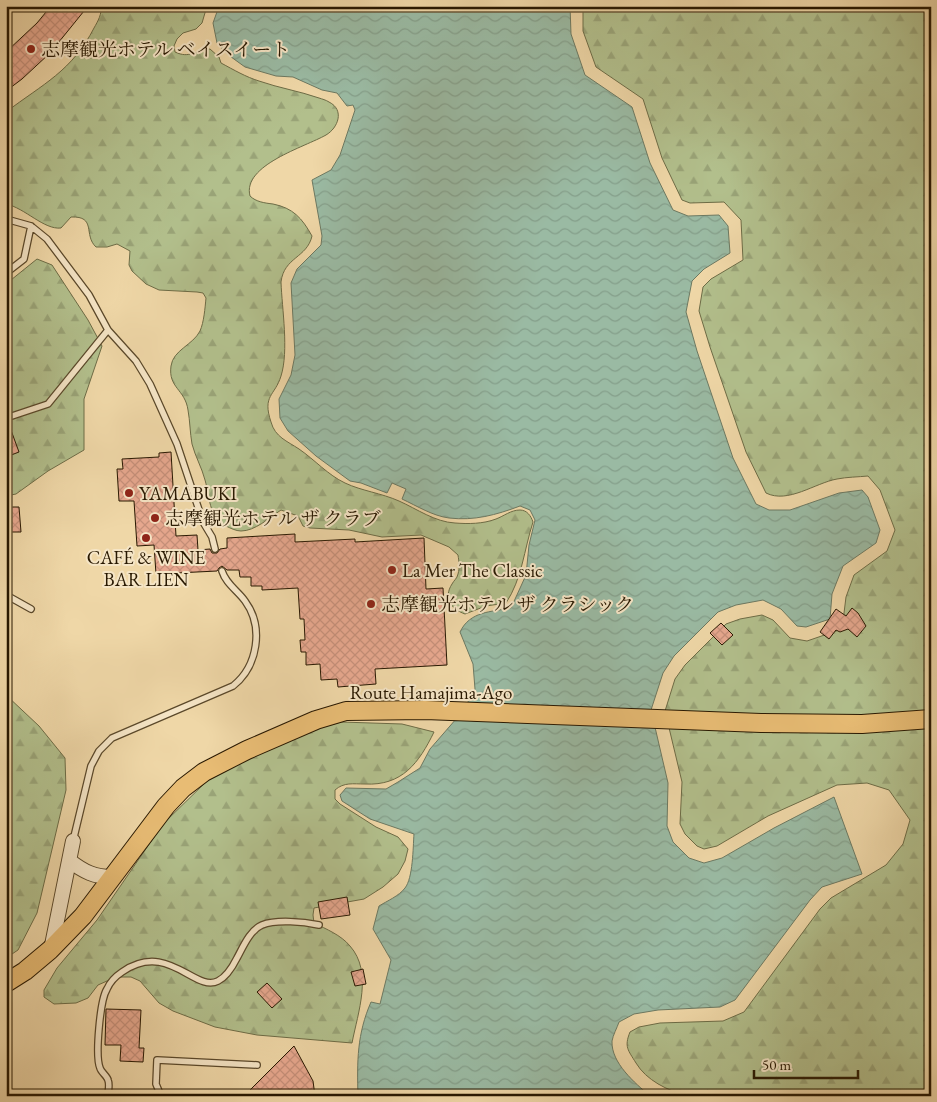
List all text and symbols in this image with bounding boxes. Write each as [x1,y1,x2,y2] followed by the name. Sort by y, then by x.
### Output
[41,37,290,62] place label: 志摩観光ホテル ベイスイート
[25,43,37,55] marker: 志摩観光ホテル ベイスイート
[139,481,238,506] place label: YAMABUKI
[123,487,135,499] marker: YAMABUKI
[165,506,381,531] place label: 志摩観光ホテル ザ クラブ
[149,512,161,524] marker: 志摩観光ホテル ザ クラブ
[140,532,152,544] marker: CAFÉ & WINE BAR LIEN
[87,545,206,592] place label: CAFÉ & WINE BAR LIEN
[402,558,543,583] place label: La Mer The Classic
[386,564,398,576] marker: La Mer The Classic
[381,592,634,617] place label: 志摩観光ホテル ザ クラシック
[365,598,377,610] marker: 志摩観光ホテル ザ クラシック
[350,680,512,705] street label: Route Hamajima-Ago
[754,1047,858,1079] scale bar
[762,1055,791,1074] text: 50 m

